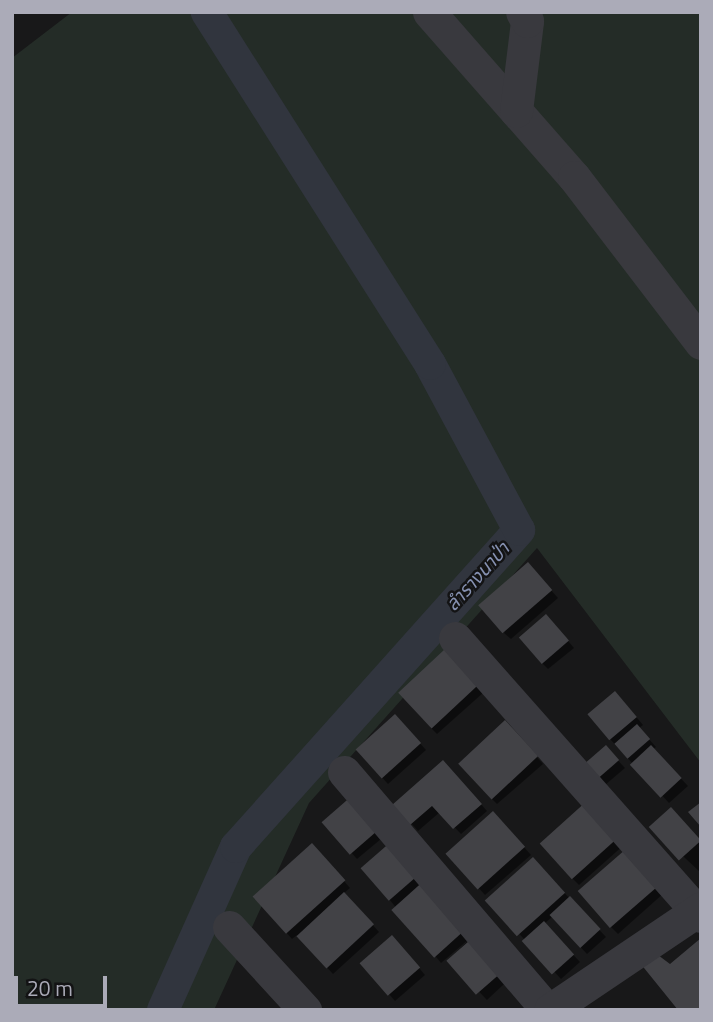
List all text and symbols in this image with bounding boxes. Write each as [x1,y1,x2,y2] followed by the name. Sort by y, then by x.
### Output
[440,537,514,615] water label: ลำรางนาป่า
[18,962,110,1006] scale bar
[27,972,73,1004] text: 20 m

